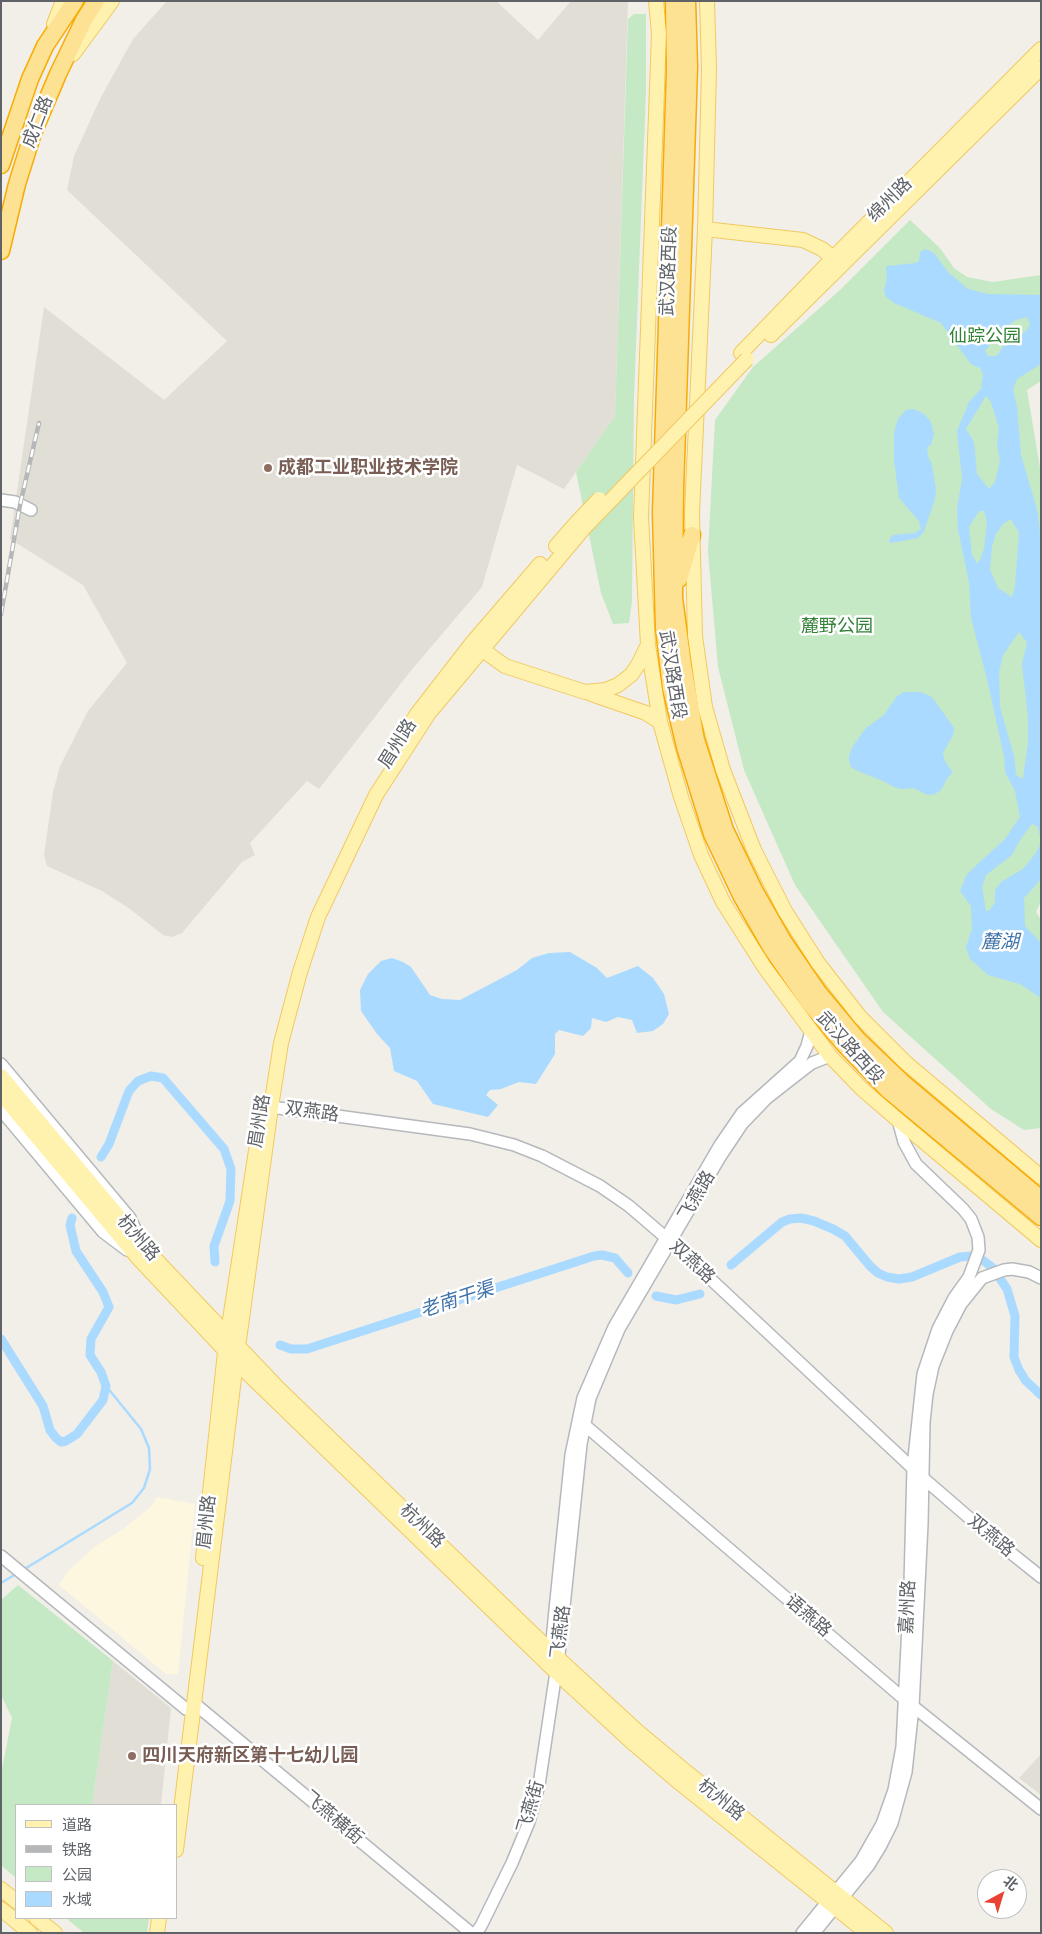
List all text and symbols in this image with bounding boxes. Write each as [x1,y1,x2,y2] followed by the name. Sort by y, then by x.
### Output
[18,93,58,151] street label: 成仁路
[863,173,917,227] street label: 绵州路
[657,226,681,316] street label: 武汉路西段
[949,326,1021,348] park label: 仙踪公园
[278,457,458,479] place label: 成都工业职业技术学院
[262,462,274,474] marker: 成都工业职业技术学院
[801,616,873,638] park label: 麓野公园
[654,629,690,721] street label: 武汉路西段
[375,715,421,773] street label: 眉州路
[981,932,1019,954] water label: 麓湖
[812,1007,888,1089] street label: 武汉路西段
[245,1093,275,1149] street label: 眉州路
[284,1098,340,1126] street label: 双燕路
[674,1167,720,1225] street label: 飞燕路
[112,1211,164,1265] street label: 杭州路
[665,1236,719,1288] street label: 双燕路
[417,1277,497,1323] water label: 老南干渠
[193,1494,221,1550] street label: 眉州路
[395,1499,449,1553] street label: 杭州路
[963,1510,1019,1562] street label: 双燕路
[896,1579,920,1635] street label: 嘉州路
[781,1590,835,1642] street label: 语燕路
[547,1604,575,1660] street label: 飞燕路
[142,1745,358,1767] place label: 四川天府新区第十七幼儿园
[126,1750,138,1762] marker: 四川天府新区第十七幼儿园
[693,1775,749,1825] street label: 杭州路
[513,1778,549,1836] street label: 飞燕街
[298,1787,368,1849] street label: 飞燕横街
[15,1804,178,1919] legend
[62,1814,92,1834] text: 道路
[62,1839,92,1859] text: 铁路
[62,1864,92,1884] text: 公园
[977,1869,1027,1919] north arrow
[1000,1871,1023,1895] text: 北
[62,1889,92,1909] text: 水域

